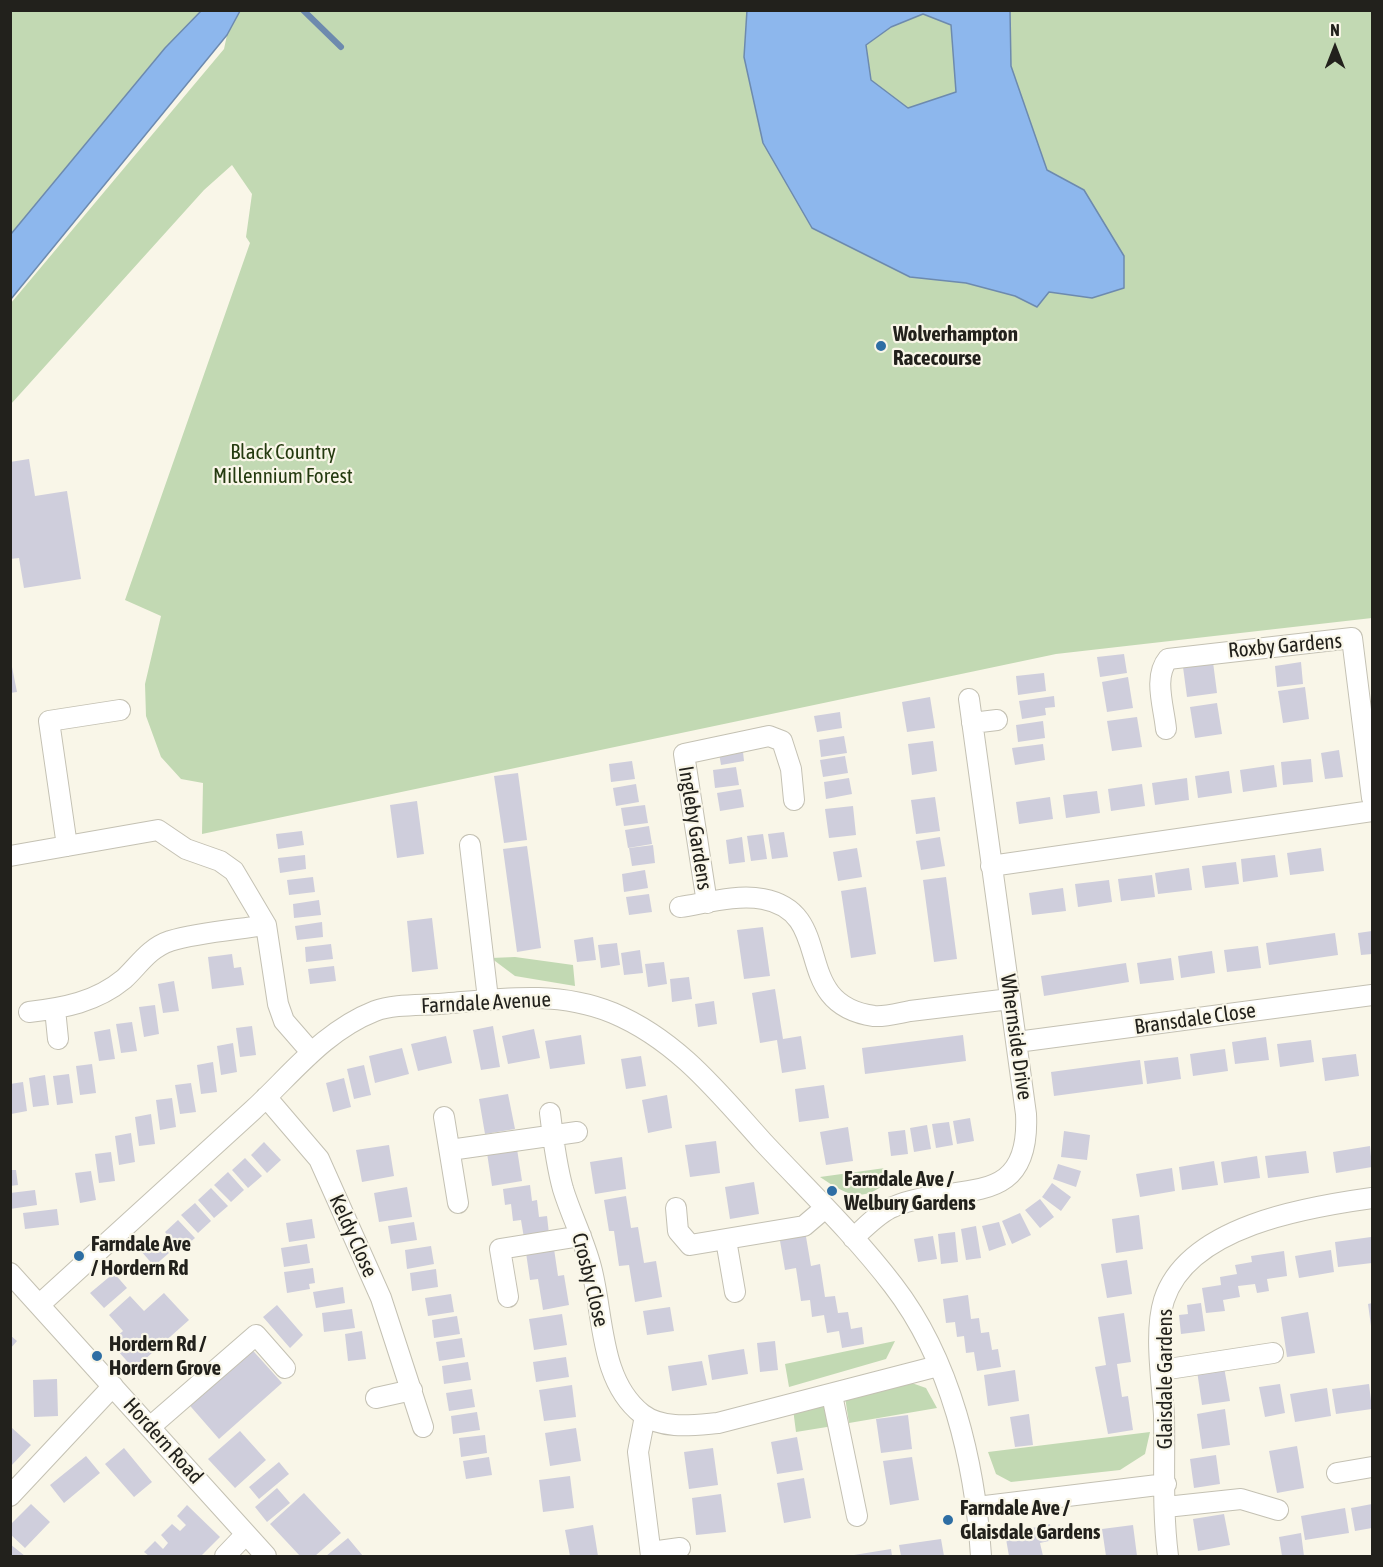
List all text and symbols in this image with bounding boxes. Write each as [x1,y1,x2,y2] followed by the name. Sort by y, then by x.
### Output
[1305,18,1365,78] north arrow
[1330,21,1340,39] text: N
[893,321,1018,371] place label: Wolverhampton Racecourse
[874,339,888,353] marker: Wolverhampton Racecourse
[213,439,353,489] park label: Black Country Millennium Forest
[1227,628,1343,664] street label: Roxby Gardens
[673,764,717,892] street label: Ingleby Gardens
[995,973,1037,1101] street label: Whernside Drive
[421,987,551,1019] street label: Farndale Avenue
[1133,998,1257,1040] street label: Bransdale Close
[844,1166,976,1216] place label: Farndale Ave / Welbury Gardens
[825,1184,839,1198] marker: Farndale Ave / Welbury Gardens
[324,1191,382,1281] street label: Keldy Close
[566,1230,614,1330] street label: Crosby Close
[91,1231,191,1281] place label: Farndale Ave / Hordern Rd
[72,1249,86,1263] marker: Farndale Ave / Hordern Rd
[1152,1309,1178,1449] street label: Glaisdale Gardens
[109,1331,221,1381] place label: Hordern Rd / Hordern Grove
[90,1349,104,1363] marker: Hordern Rd / Hordern Grove
[118,1393,208,1489] street label: Hordern Road
[960,1495,1100,1545] place label: Farndale Ave / Glaisdale Gardens
[941,1513,955,1527] marker: Farndale Ave / Glaisdale Gardens

